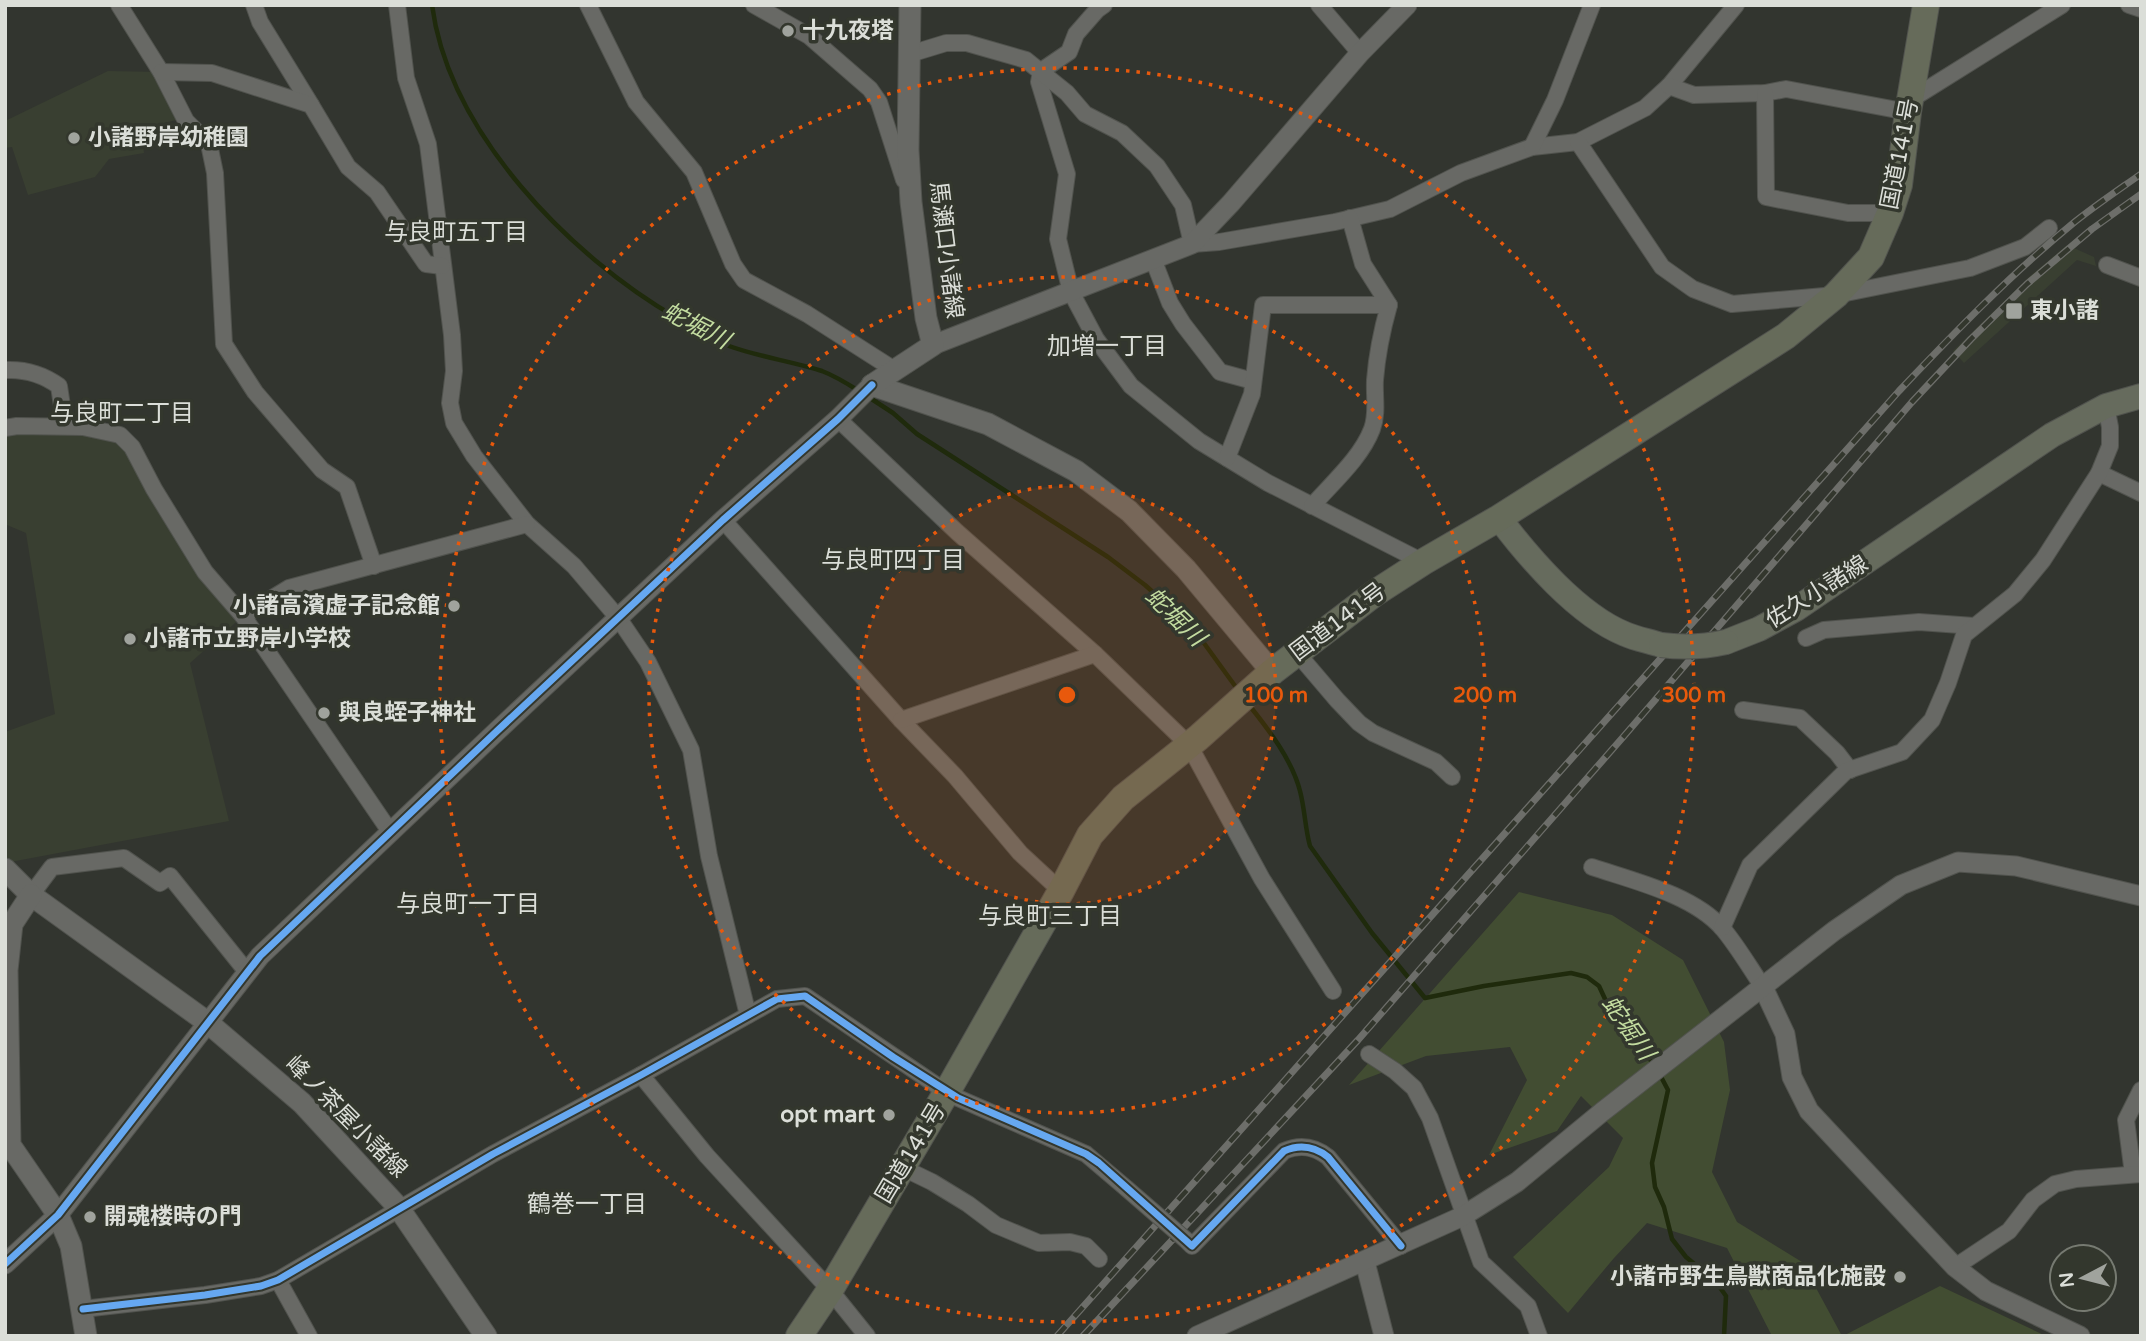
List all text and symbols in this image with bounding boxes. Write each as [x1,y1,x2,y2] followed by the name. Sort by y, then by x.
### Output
[802,17,894,45] place label: 十九夜塔
[780,23,796,39] marker: 十九夜塔
[1876,96,1924,212] street label: 国道141号
[88,124,249,152] place label: 小諸野岸幼稚園
[66,130,82,146] marker: 小諸野岸幼稚園
[924,180,968,320] street label: 馬瀬口小諸線
[384,218,528,247] district label: 与良町五丁目
[657,297,737,357] water label: 蛇堀川
[2030,297,2099,325] place label: 東小諸
[2004,301,2024,321] marker: 東小諸
[1047,332,1167,361] district label: 加増一丁目
[50,399,194,428] district label: 与良町二丁目
[821,546,965,575] district label: 与良町四丁目
[1761,550,1873,634] street label: 佐久小諸線
[1285,577,1391,667] street label: 国道141号
[1139,582,1213,655] water label: 蛇堀川
[233,592,440,620] place label: 小諸高濱虚子記念館
[446,598,462,614] marker: 小諸高濱虚子記念館
[144,625,351,653] place label: 小諸市立野岸小学校
[122,631,138,647] marker: 小諸市立野岸小学校
[1055,683,1079,707] centre of rings
[1244,683,1308,708] text: 100 m
[1453,683,1517,708] text: 200 m
[1662,683,1726,708] text: 300 m
[338,699,476,727] place label: 與良蛭子神社
[316,705,332,721] marker: 與良蛭子神社
[396,890,540,919] district label: 与良町一丁目
[978,902,1122,931] district label: 与良町三丁目
[1595,990,1662,1068] water label: 蛇堀川
[279,1050,413,1184] street label: 峰ノ茶屋小諸線
[870,1098,952,1208] street label: 国道141号
[780,1101,875,1129] place label: opt mart
[881,1107,897,1123] marker: opt mart
[527,1190,647,1219] district label: 鶴巻一丁目
[104,1203,242,1231] place label: 開魂楼時の門
[82,1209,98,1225] marker: 開魂楼時の門
[2048,1243,2118,1313] north arrow
[1610,1263,1886,1291] place label: 小諸市野生鳥獣商品化施設
[1892,1269,1908,1285] marker: 小諸市野生鳥獣商品化施設
[2055,1271,2079,1289] text: N

